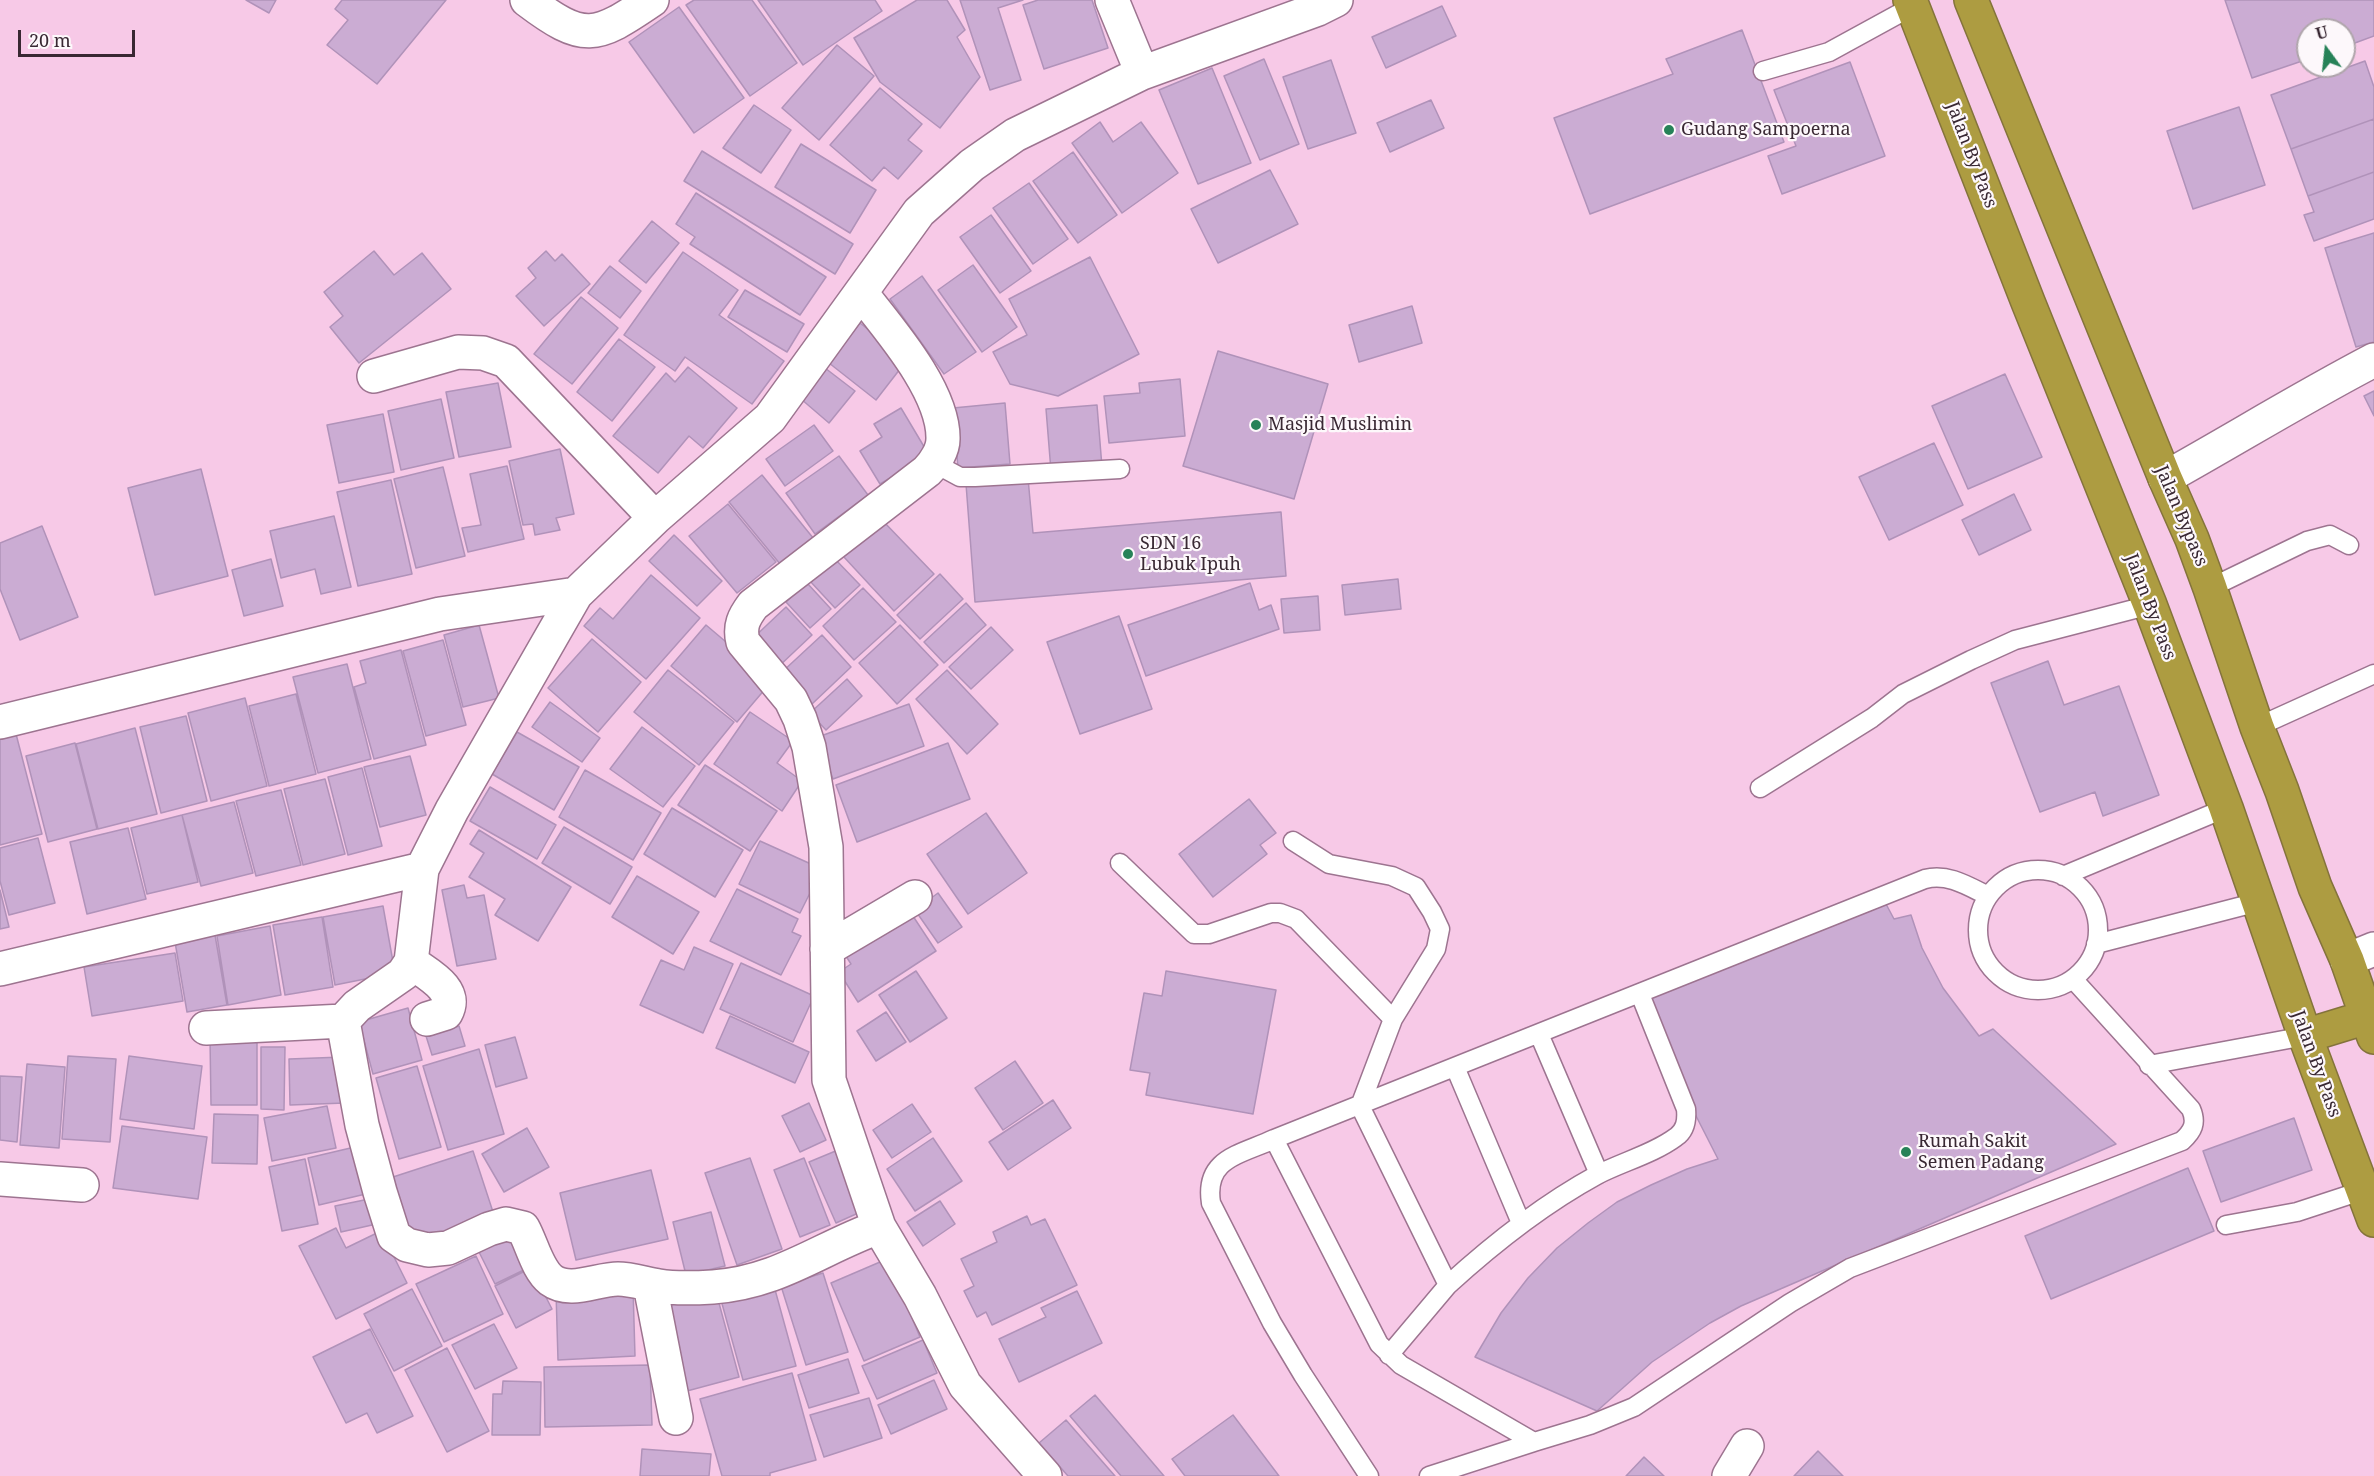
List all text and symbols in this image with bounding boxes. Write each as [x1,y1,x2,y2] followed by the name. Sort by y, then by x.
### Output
[21,18,138,56] scale bar
[2296,18,2356,78] north arrow
[2313,20,2330,45] text: U
[29,28,71,52] text: 20 m
[1941,99,2001,211] street label: Jalan By Pass
[1681,119,1851,141] place label: Gudang Sampoerna
[1662,123,1676,137] marker: Gudang Sampoerna
[1268,414,1412,436] place label: Masjid Muslimin
[1249,418,1263,432] marker: Masjid Muslimin
[2150,462,2212,570] street label: Jalan Bypass
[1140,533,1241,576] place label: SDN 16 Lubuk Ipuh
[1121,547,1135,561] marker: SDN 16 Lubuk Ipuh
[2120,551,2180,663] street label: Jalan By Pass
[2287,1008,2345,1120] street label: Jalan By Pass
[1918,1131,2044,1174] place label: Rumah Sakit Semen Padang
[1899,1145,1913,1159] marker: Rumah Sakit Semen Padang

